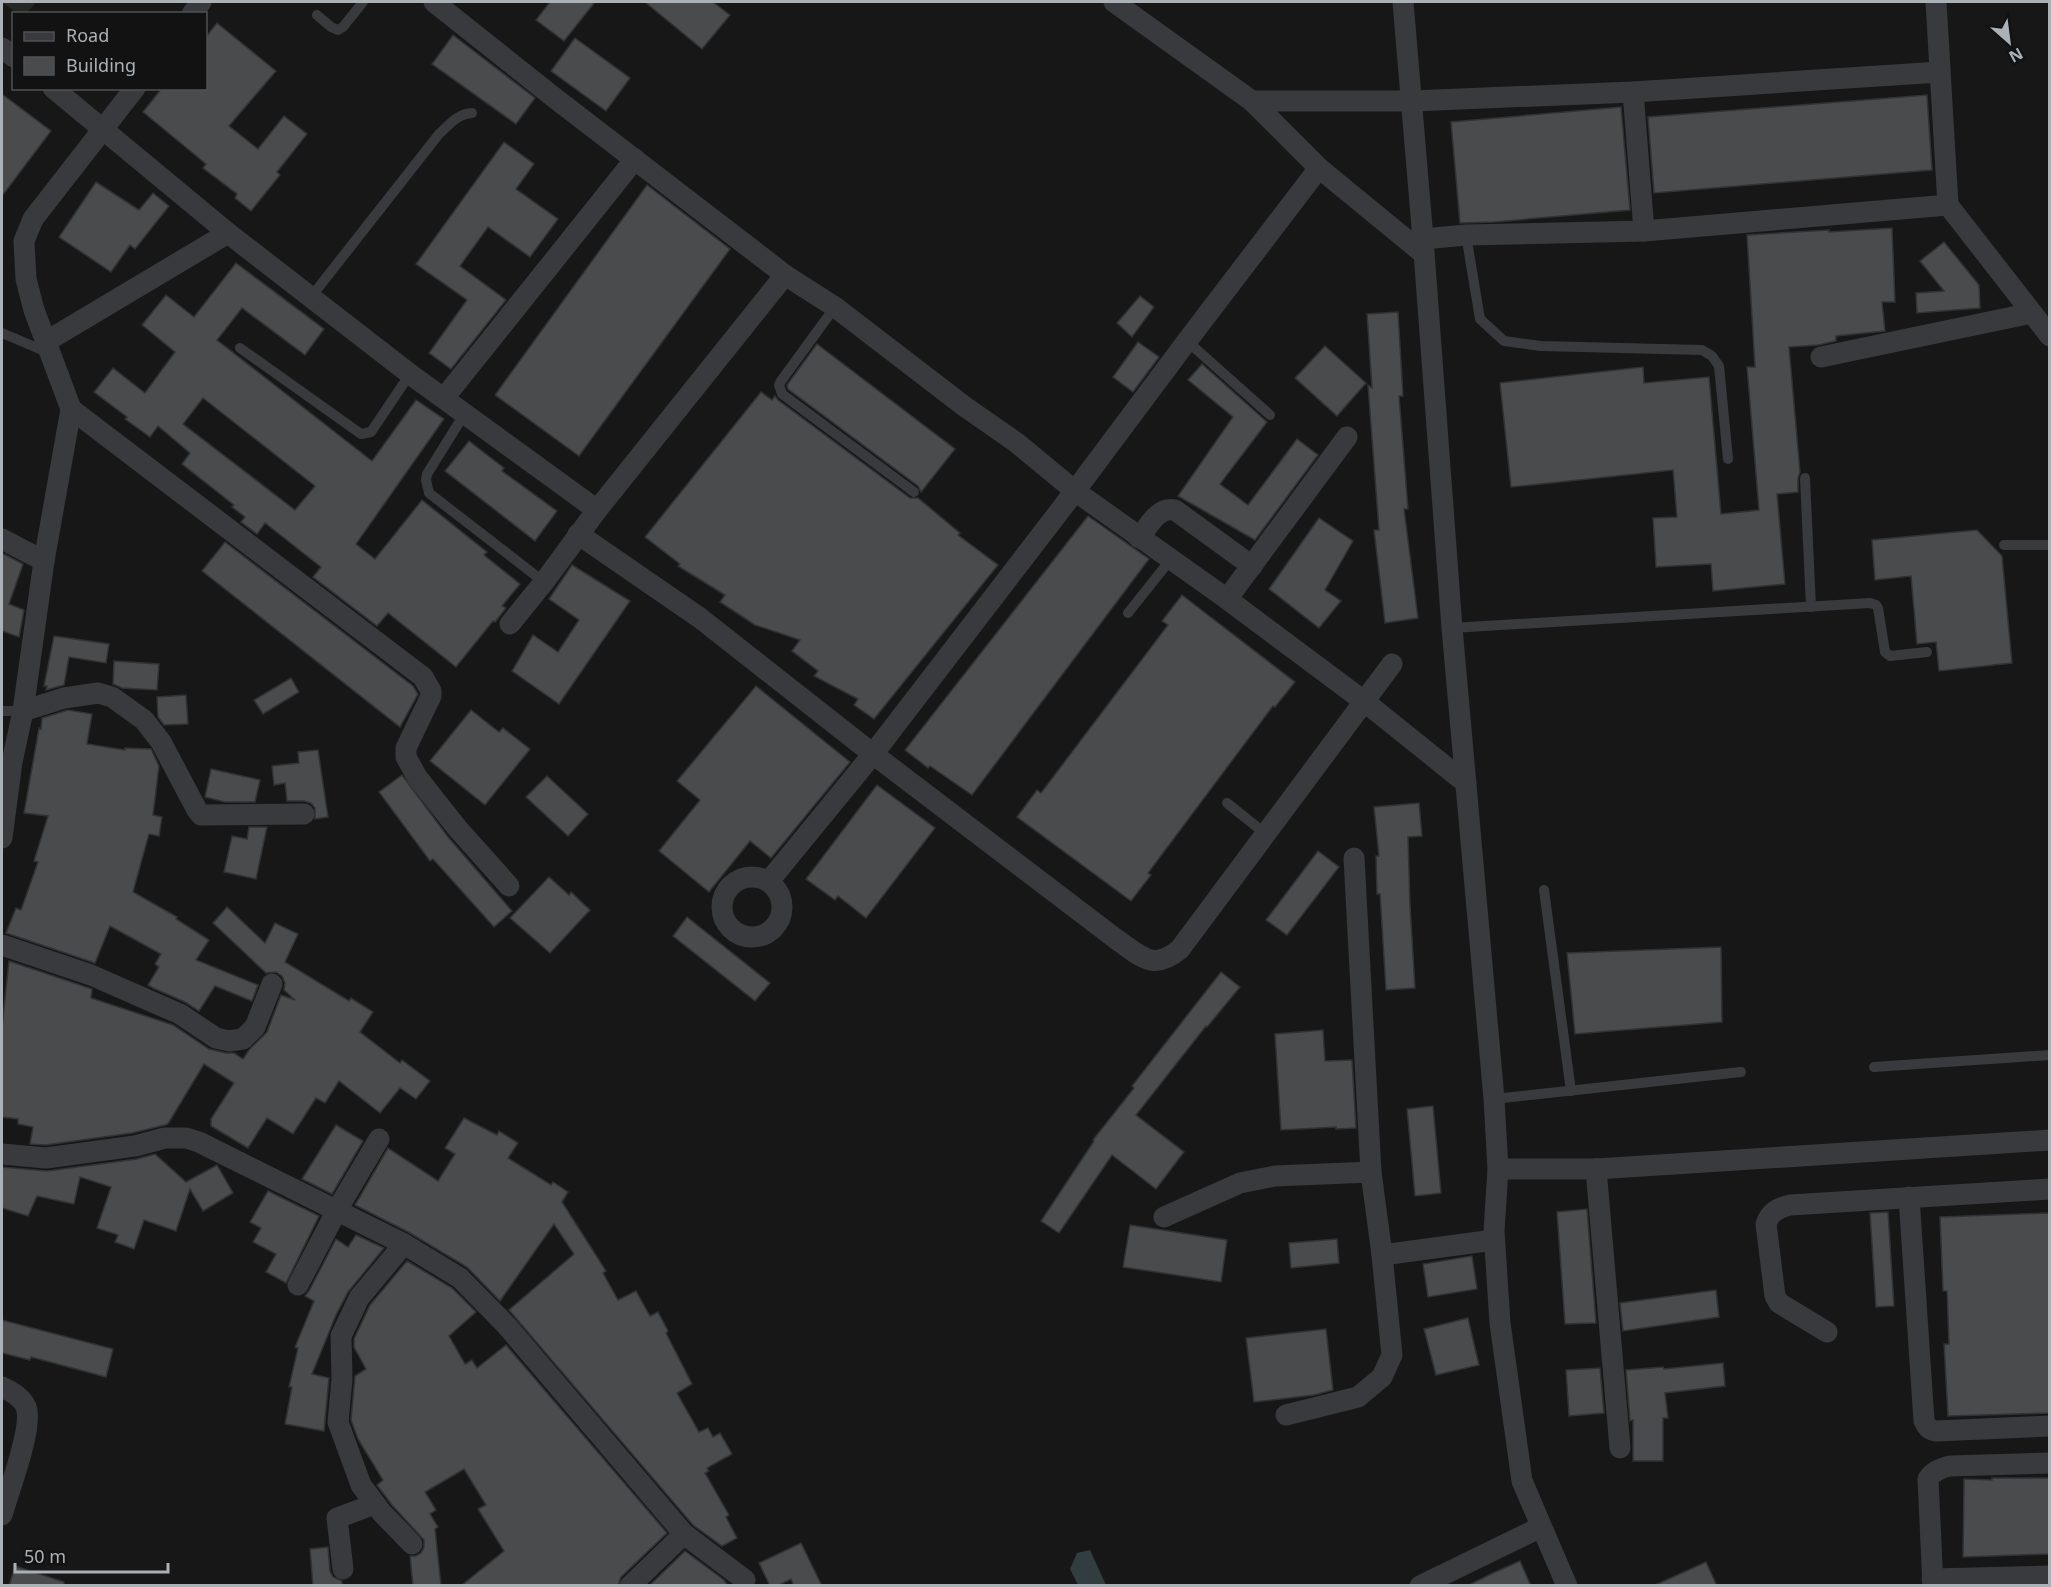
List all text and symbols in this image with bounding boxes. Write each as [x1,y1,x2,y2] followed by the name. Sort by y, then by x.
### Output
[12,12,207,90] legend
[1979,12,2039,72] north arrow
[66,23,109,47] text: Road
[2005,42,2027,68] text: N
[66,53,136,77] text: Building
[15,1536,168,1574] scale bar
[24,1544,66,1568] text: 50 m

